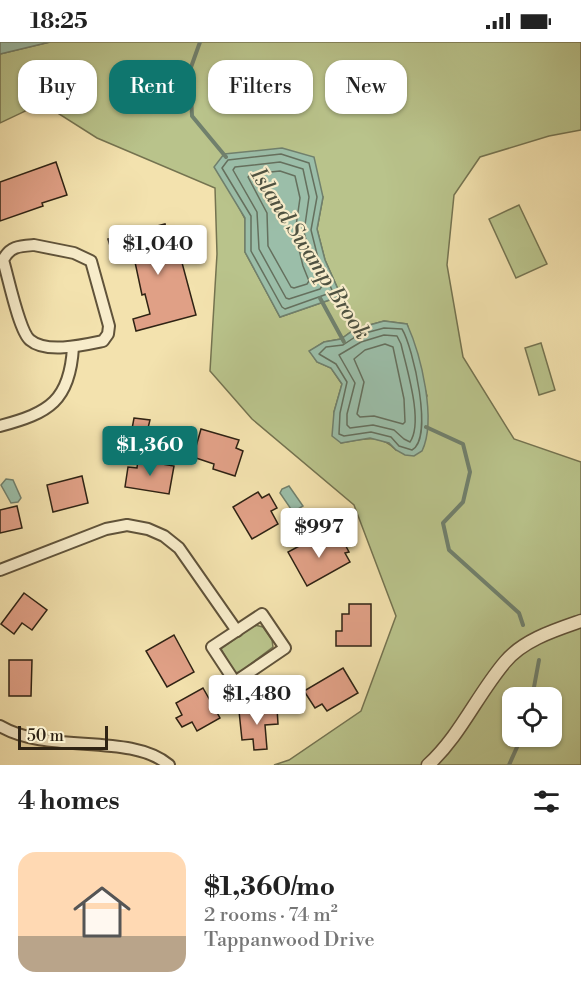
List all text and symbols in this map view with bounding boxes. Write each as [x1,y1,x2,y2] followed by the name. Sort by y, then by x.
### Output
[30,8,88,35] text: 18:25
[18,60,97,114] chip: Buy
[109,60,196,114] chip: Rent
[208,60,313,114] chip: Filters
[325,60,407,114] chip: New
[244,162,376,345] water label: Island Swamp Brook
[109,225,207,276] pin: $1,040
[123,232,193,257] text: $1,040
[101,426,199,477] pin: $1,360
[116,433,184,458] text: $1,360
[283,508,355,559] pin: $997
[295,515,343,540] text: $997
[208,675,306,726] pin: $1,480
[223,682,291,707] text: $1,480
[502,687,562,747] map controls
[502,687,562,747] button: locate
[18,723,108,750] scale bar
[27,726,64,746] text: 50 m
[18,785,120,817] text: 4 homes
[530,785,563,818] icon: filters
[204,871,335,903] text: $1,360/mo
[66,876,138,948] icon: home
[204,903,338,928] text: 2 rooms · 74 m²
[204,928,375,953] text: Tappanwood Drive

